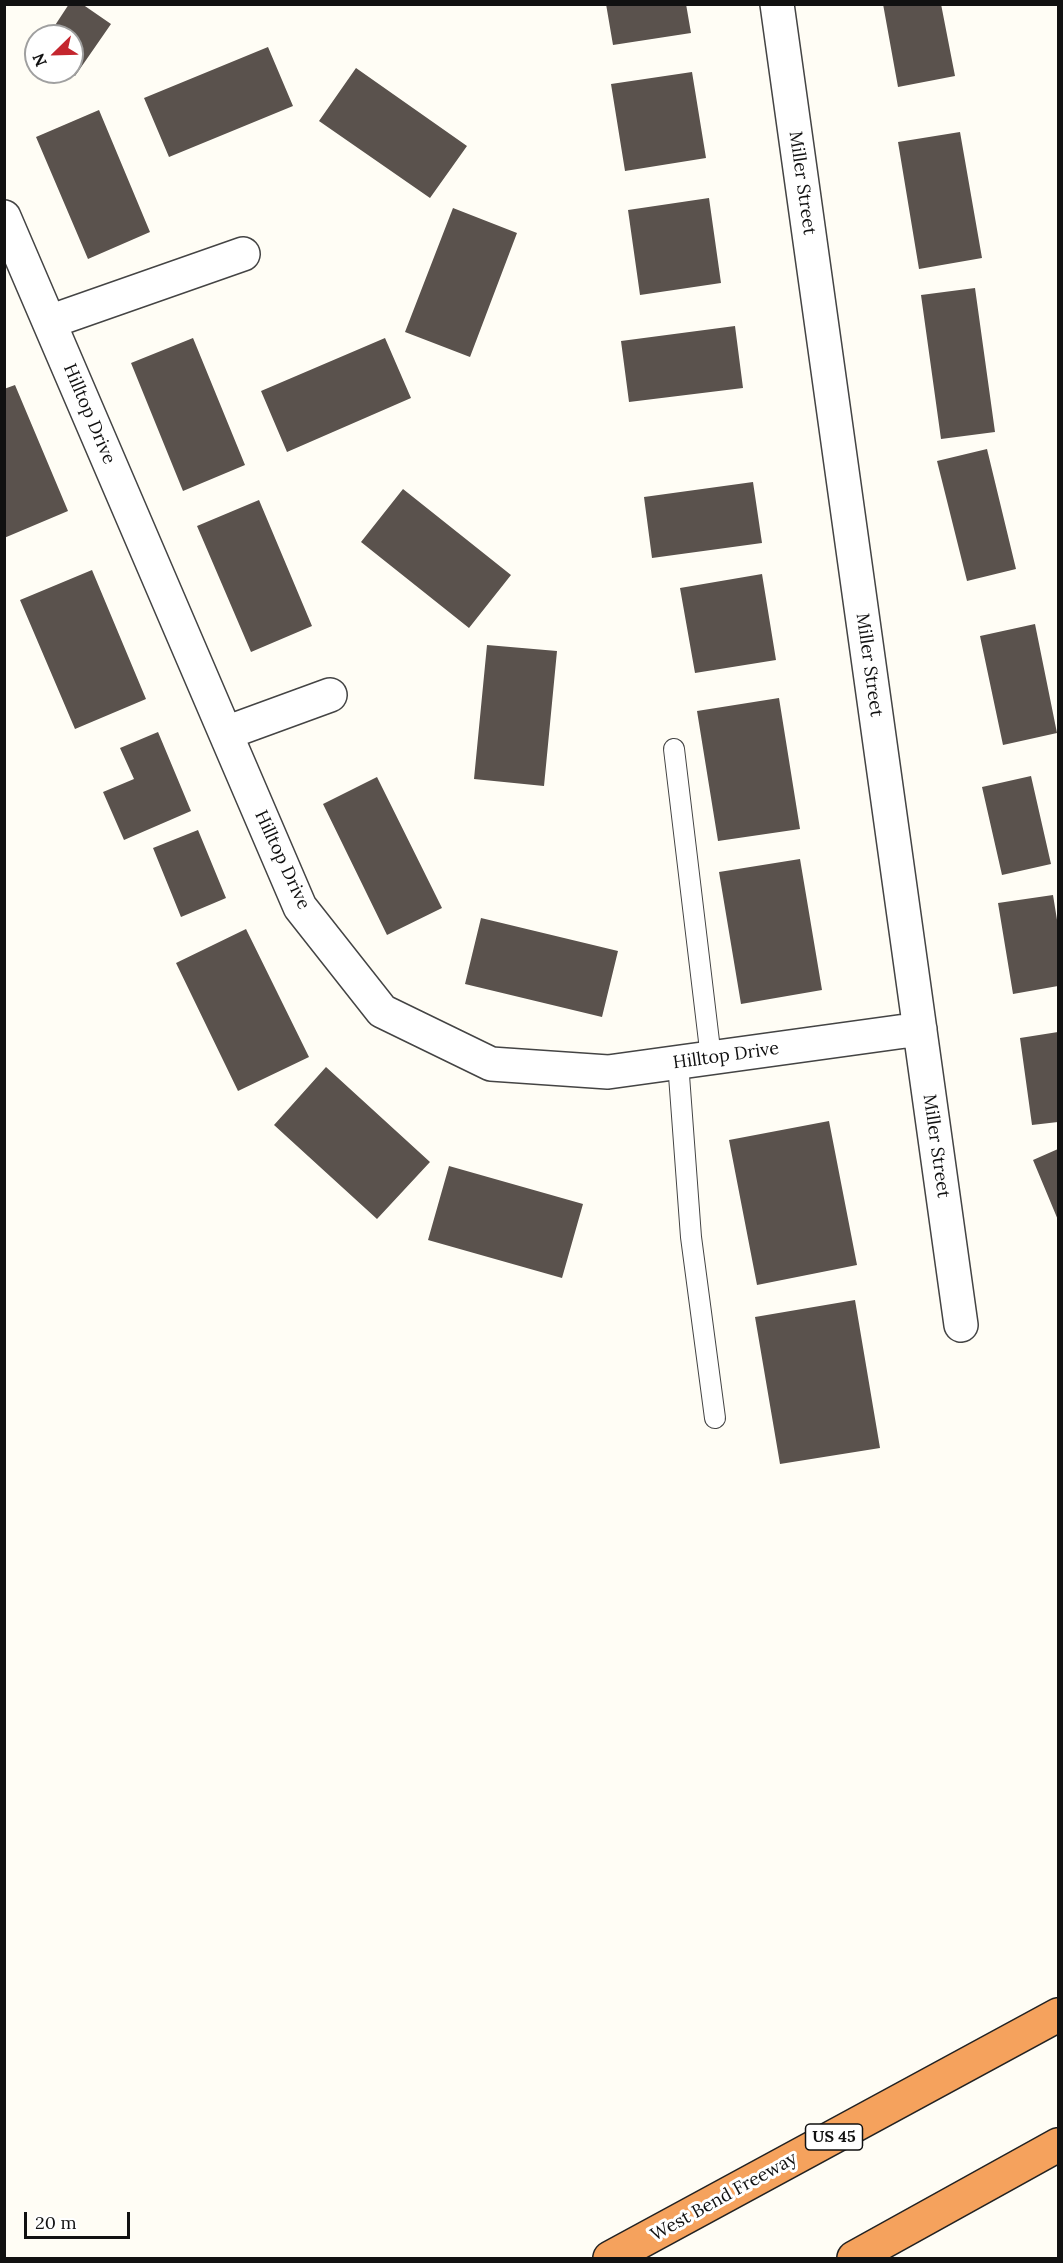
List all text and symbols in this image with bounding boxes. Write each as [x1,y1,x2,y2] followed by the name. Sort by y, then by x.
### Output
[24,24,84,84] north arrow
[28,51,51,70] text: N
[784,130,820,236] street label: Miller Street
[58,361,120,467] street label: Hilltop Drive
[851,612,887,718] street label: Miller Street
[250,807,314,913] street label: Hilltop Drive
[672,1038,780,1074] street label: Hilltop Drive
[918,1093,954,1199] street label: Miller Street
[806,2124,862,2150] road number: US 45
[647,2148,801,2246] street label: West Bend Freeway
[27,2200,134,2238] scale bar
[35,2211,77,2234] text: 20 m

